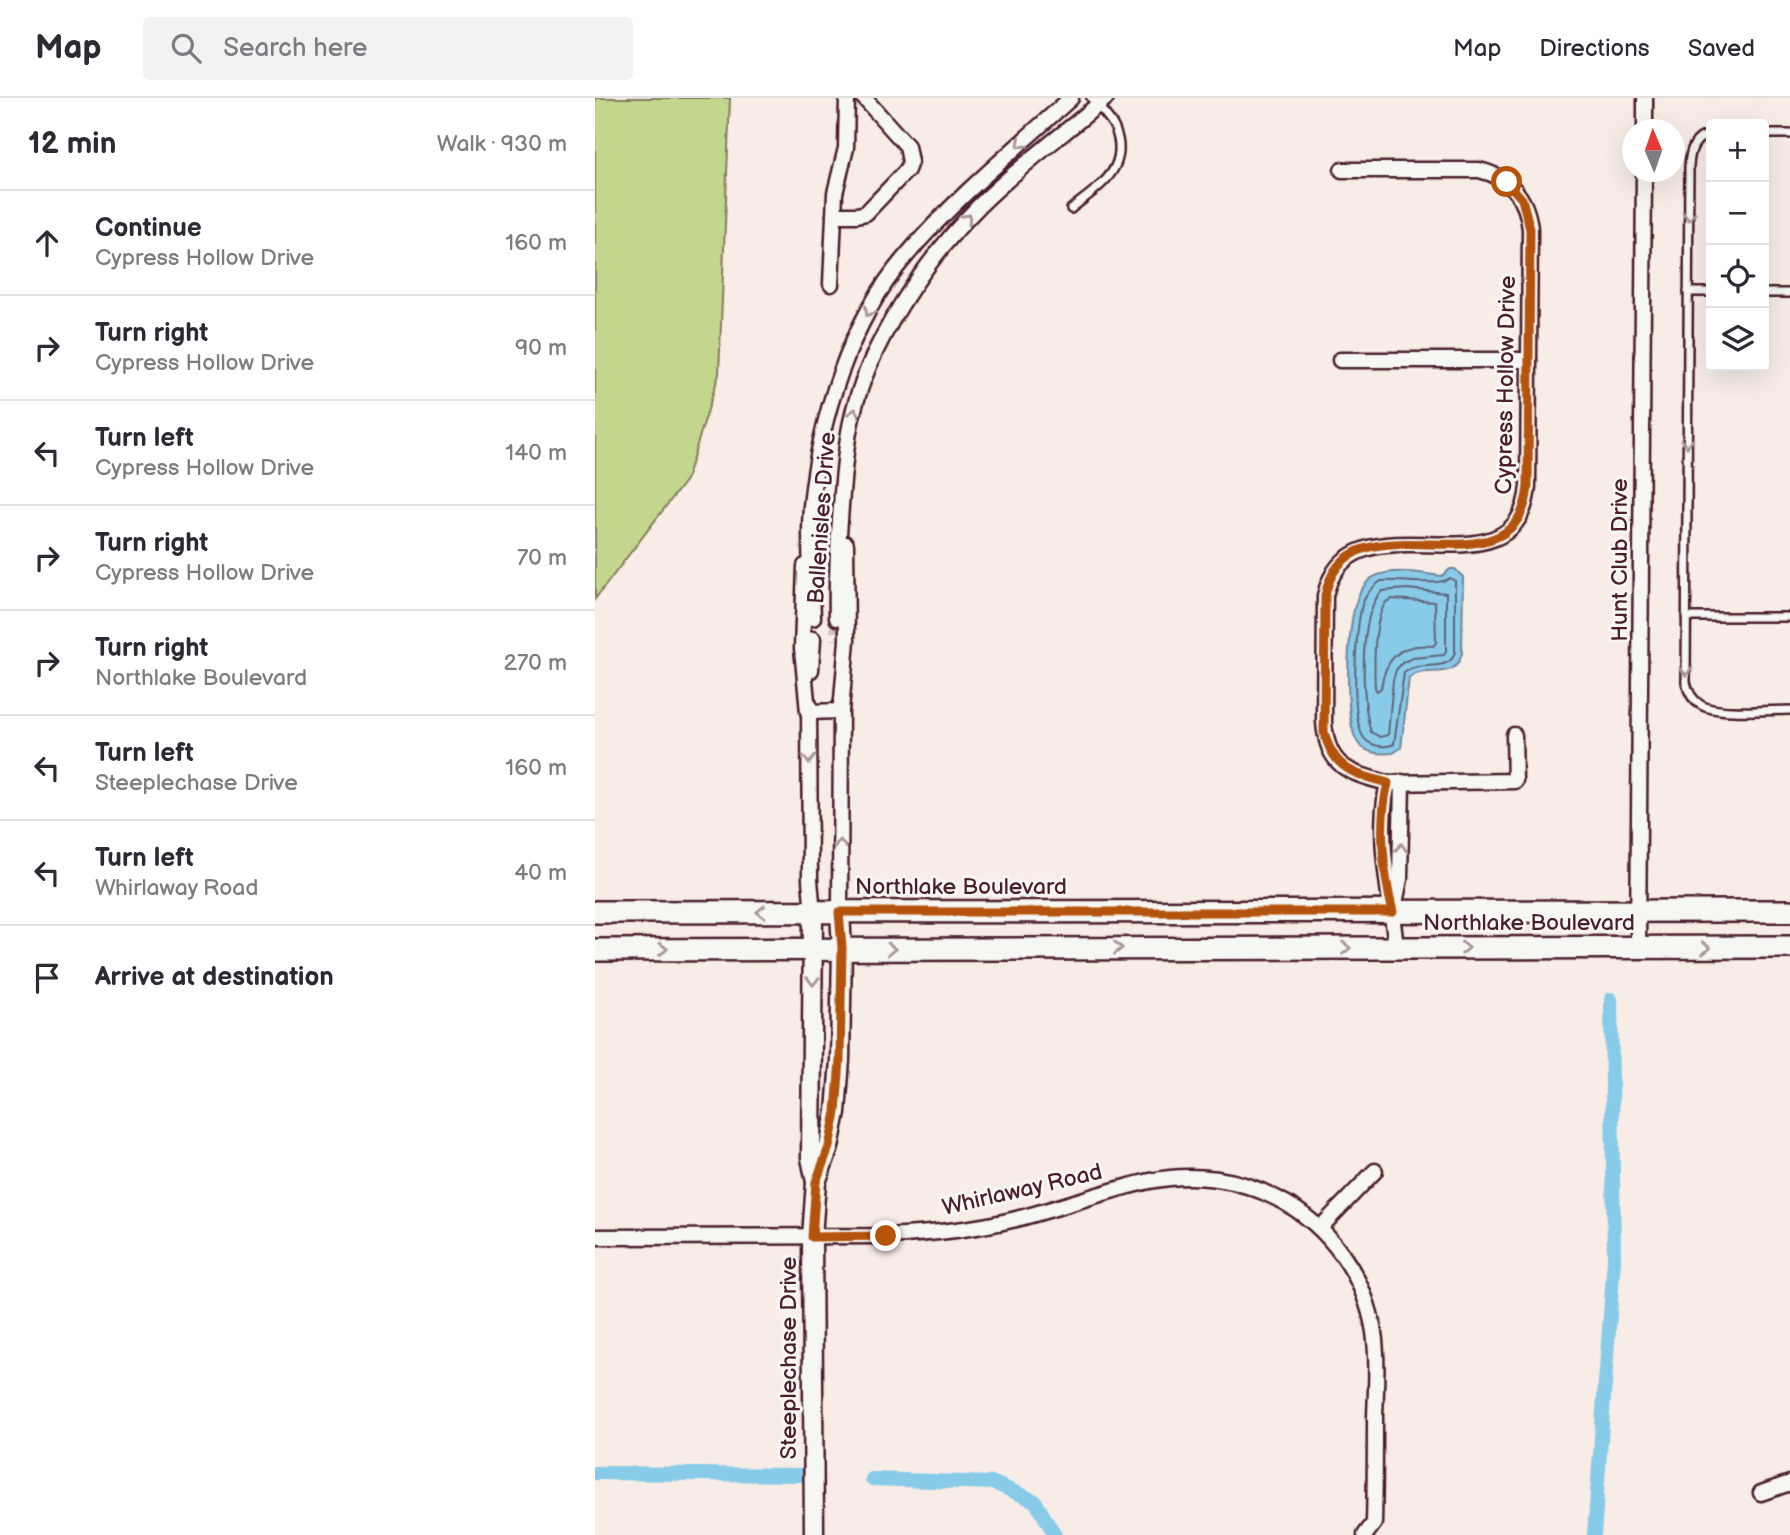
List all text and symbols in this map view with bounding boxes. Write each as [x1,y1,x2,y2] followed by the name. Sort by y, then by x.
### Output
[143,17,633,80] search box
[35,28,101,68] text: Map
[167,29,205,67] icon: search
[223,33,367,64] text: Search here
[1453,34,1501,63] text: Map
[1539,34,1650,63] text: Directions
[1688,34,1755,63] text: Saved
[1622,119,1685,182] north arrow
[1706,119,1769,371] map controls
[1706,119,1769,182] button: +
[28,126,116,162] text: 12 min
[437,130,567,158] text: Walk · 930 m
[1016,136,1029,148] one-way arrow
[1491,166,1522,197] route start
[1706,182,1769,245] button: −
[1681,211,1697,221] one-way arrow
[95,213,202,244] text: Continue
[959,213,972,226] one-way arrow
[28,224,66,262] icon: ahead
[505,229,567,257] text: 160 m
[95,244,314,272] text: Cypress Hollow Drive
[1706,245,1769,308] button: locate
[1490,275,1522,495] street label: Cypress Hollow Drive
[864,304,877,317] one-way arrow
[1706,308,1769,371] button: layers
[95,318,208,349] text: Turn right
[28,329,66,367] icon: right
[515,334,567,362] text: 90 m
[95,349,314,377] text: Cypress Hollow Drive
[845,407,860,419] one-way arrow
[95,423,194,454] text: Turn left
[802,431,842,605] street label: Ballenisles Drive
[28,434,66,472] icon: left
[1680,438,1695,449] one-way arrow
[505,439,567,467] text: 140 m
[95,454,314,482] text: Cypress Hollow Drive
[1606,478,1634,642] street label: Hunt Club Drive
[95,528,208,559] text: Turn right
[28,539,66,577] icon: right
[517,544,567,572] text: 70 m
[95,559,314,587] text: Cypress Hollow Drive
[95,633,208,664] text: Turn right
[28,644,66,682] icon: right
[503,649,567,677] text: 270 m
[95,664,307,692] text: Northlake Boulevard
[1679,665,1694,676] one-way arrow
[95,738,194,769] text: Turn left
[28,749,66,787] icon: left
[801,753,816,764] one-way arrow
[505,754,567,782] text: 160 m
[95,769,298,797] text: Steeplechase Drive
[832,839,848,849] one-way arrow
[1394,842,1409,853] one-way arrow
[95,843,194,874] text: Turn left
[28,854,66,892] icon: left
[514,859,567,887] text: 40 m
[855,873,1067,901] street label: Northlake Boulevard
[95,874,259,902] text: Whirlaway Road
[755,904,766,920] one-way arrow
[1423,909,1635,937] street label: Northlake Boulevard
[1113,940,1124,956] one-way arrow
[1341,940,1351,956] one-way arrow
[1460,940,1470,956] one-way arrow
[1701,940,1712,955] one-way arrow
[658,941,669,957] one-way arrow
[886,941,896,957] one-way arrow
[28,959,66,997] icon: arrive
[95,962,334,993] text: Arrive at destination
[806,975,821,986] one-way arrow
[939,1158,1105,1222] street label: Whirlaway Road
[870,1220,901,1251] route end
[775,1257,803,1459] street label: Steeplechase Drive

